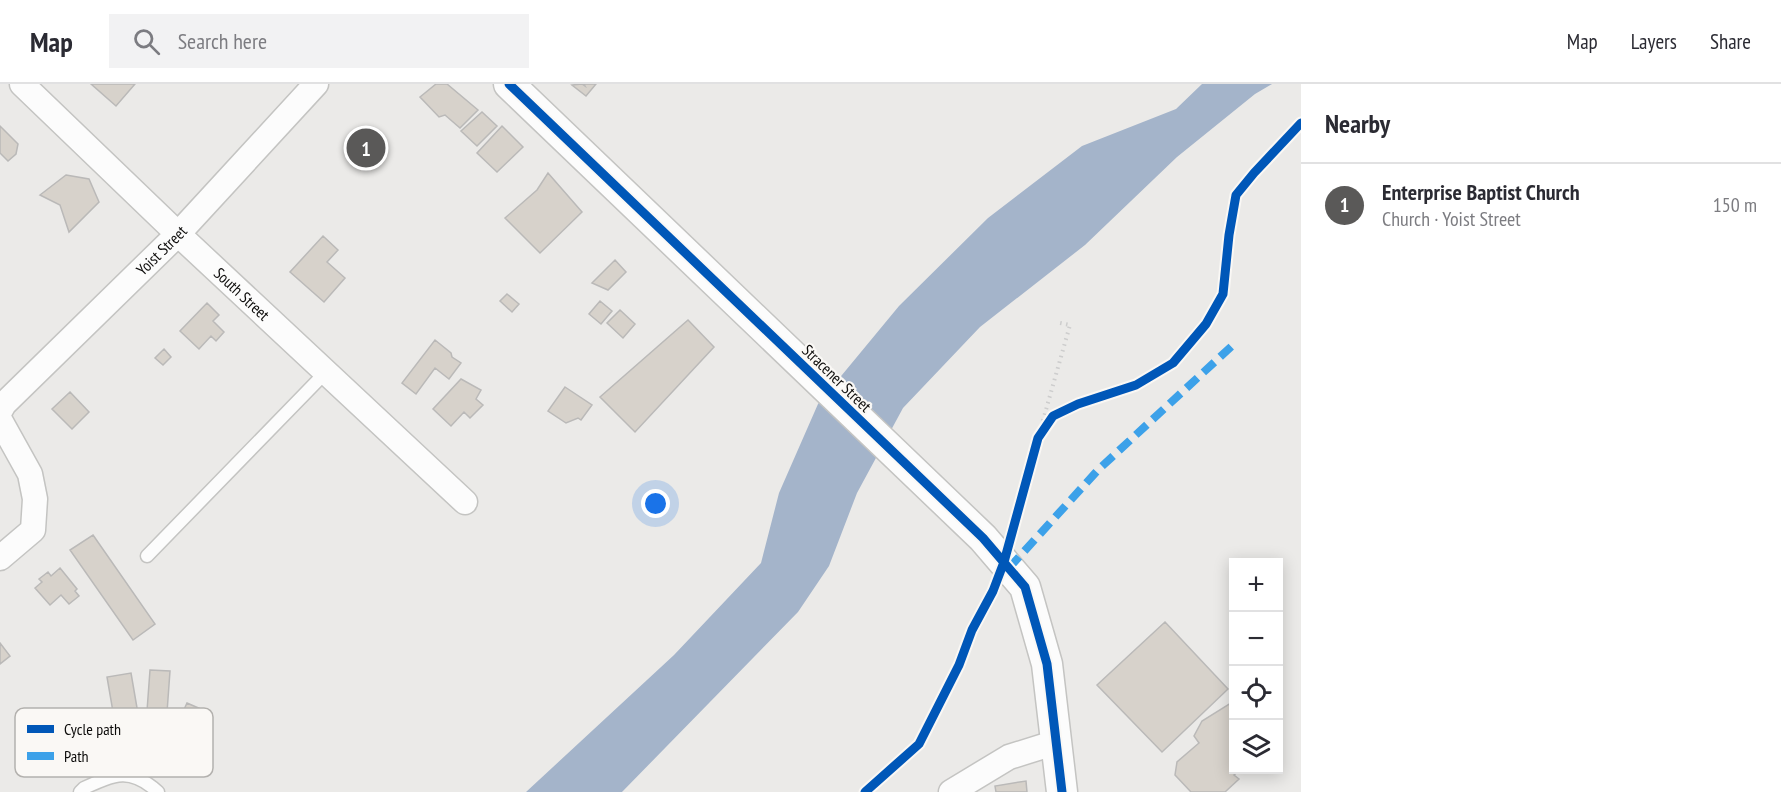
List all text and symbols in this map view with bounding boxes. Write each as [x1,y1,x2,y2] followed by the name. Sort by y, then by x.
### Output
[109,14,529,68] search box
[30,23,73,60] text: Map
[130,25,163,58] icon: search
[178,27,267,55] text: Search here
[1567,28,1598,55] text: Map
[1631,28,1677,55] text: Layers
[1710,28,1751,55] text: Share
[1325,107,1390,140] text: Nearby
[346,126,386,170] pin: 1
[1382,178,1580,206] text: Enterprise Baptist Church
[1340,192,1349,218] text: 1
[1713,192,1757,218] text: 150 m
[1382,206,1521,232] text: Church · Yoist Street
[132,221,191,279] street label: Yoist Street
[210,263,274,325] street label: South Street
[798,340,876,416] street label: Stracener Street
[641,489,670,518] your location
[1229,558,1283,774] map controls
[1229,558,1283,612] button: +
[1229,612,1283,666] button: −
[1229,666,1283,720] button: locate
[15,708,213,777] legend
[64,719,121,739] text: Cycle path
[1229,720,1283,774] button: layers
[64,746,89,766] text: Path

